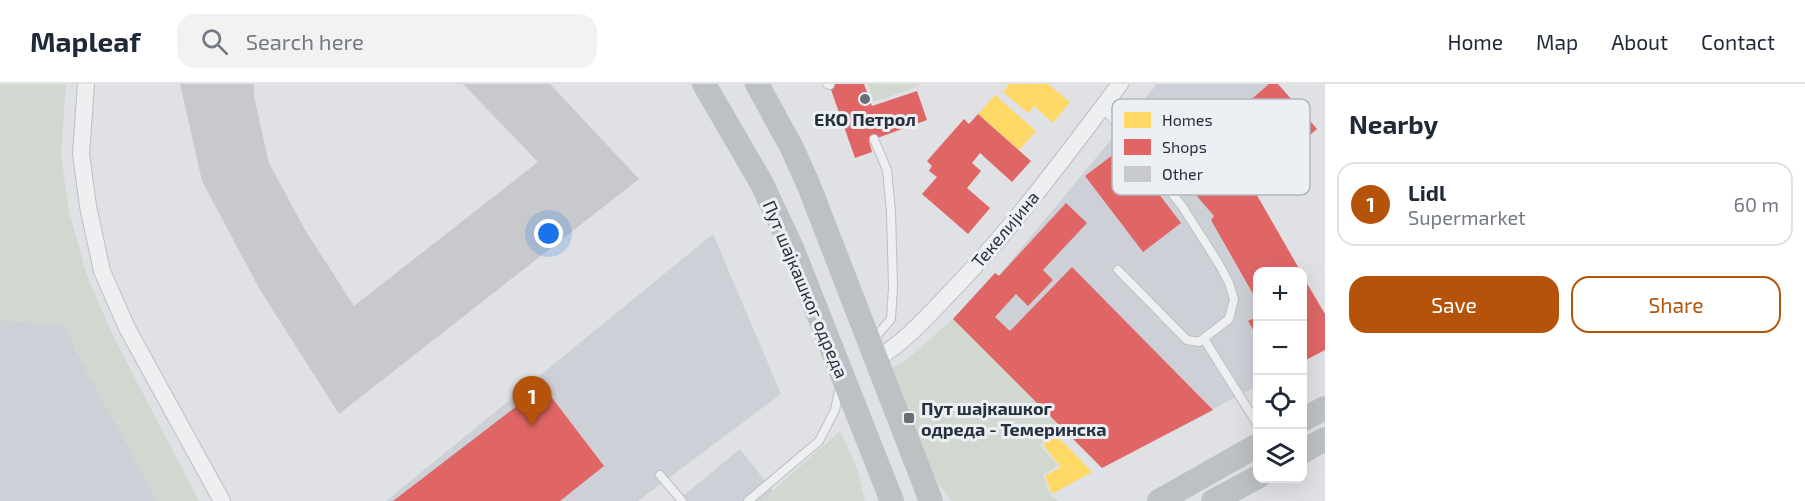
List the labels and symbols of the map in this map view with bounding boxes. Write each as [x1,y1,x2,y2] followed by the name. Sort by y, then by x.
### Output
[858,92,872,106] marker: ЕКО Петрол
[1112,99,1310,195] legend
[814,108,916,130] place label: ЕКО Петрол
[1162,110,1213,129] text: Homes
[1162,137,1207,156] text: Shops
[1162,164,1204,183] text: Other
[966,186,1044,272] street label: Текелијина
[759,197,853,381] street label: Пут шајкашког одреда
[534,219,563,248] your location
[512,376,552,426] pin: 1
[921,397,1106,440] place label: Пут шајкашког одреда - Темеринска
[902,411,916,425] marker: Пут шајкашког одреда - Темеринска

